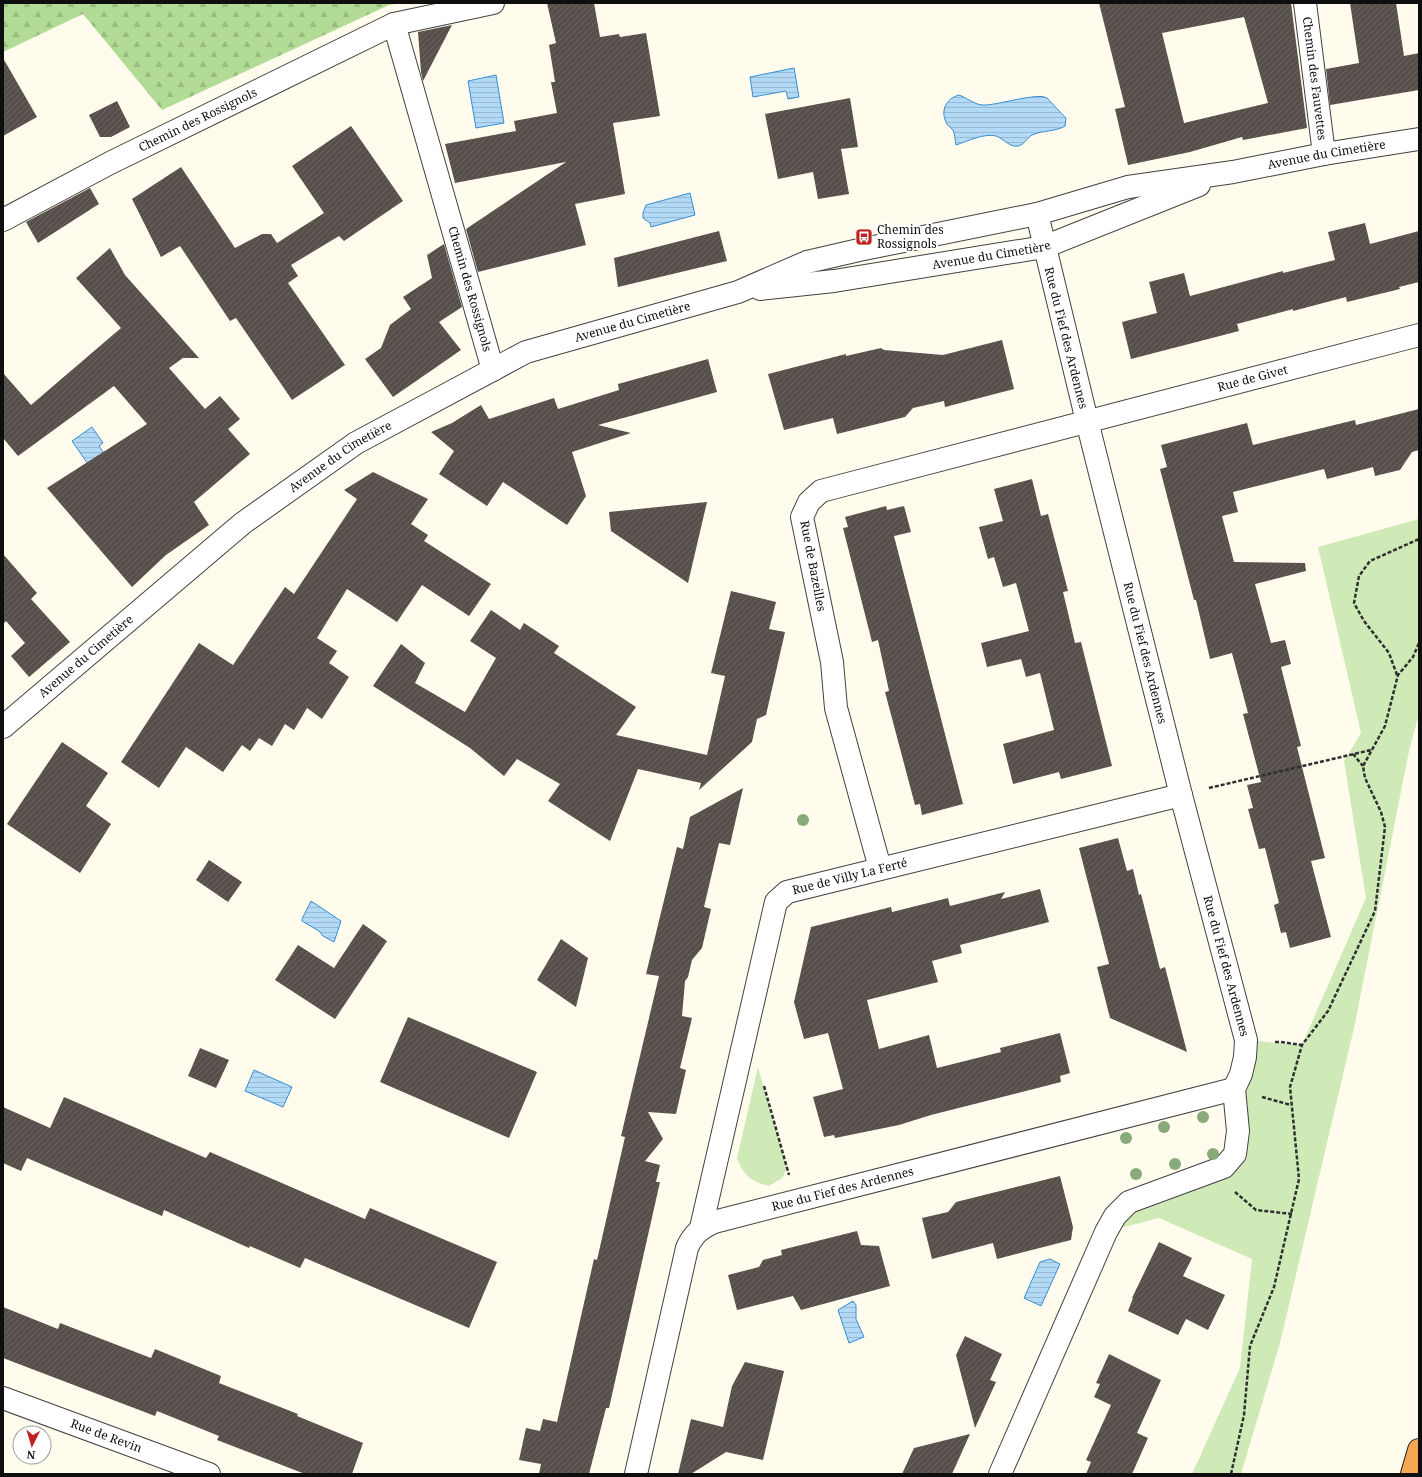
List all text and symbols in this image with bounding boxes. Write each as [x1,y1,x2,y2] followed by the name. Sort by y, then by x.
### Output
[1299,16,1331,141] street label: Chemin des Fauvettes
[136,83,260,156] street label: Chemin des Rossignols
[1266,135,1387,173] street label: Avenue du Cimetière
[877,221,944,252] place label: Chemin des Rossignols
[444,224,496,353] street label: Chemin des Rossignols
[854,227,874,247] bus stop icon: Chemin des Rossignols
[931,236,1053,273] street label: Avenue du Cimetière
[1041,265,1092,411] street label: Rue du Fief des Ardennes
[572,297,692,346] street label: Avenue du Cimetière
[1215,361,1289,395] street label: Rue de Givet
[285,416,395,496] street label: Avenue du Cimetière
[796,519,831,613] street label: Rue de Bazeilles
[1120,580,1171,726] street label: Rue du Fief des Ardennes
[35,611,137,701] street label: Avenue du Cimetière
[790,854,909,898] street label: Rue de Villy La Ferté
[1199,893,1254,1038] street label: Rue du Fief des Ardennes
[770,1162,915,1215] street label: Rue du Fief des Ardennes
[68,1415,145,1457] street label: Rue de Revin
[12,1425,52,1465] north arrow
[26,1448,36,1463] text: N

